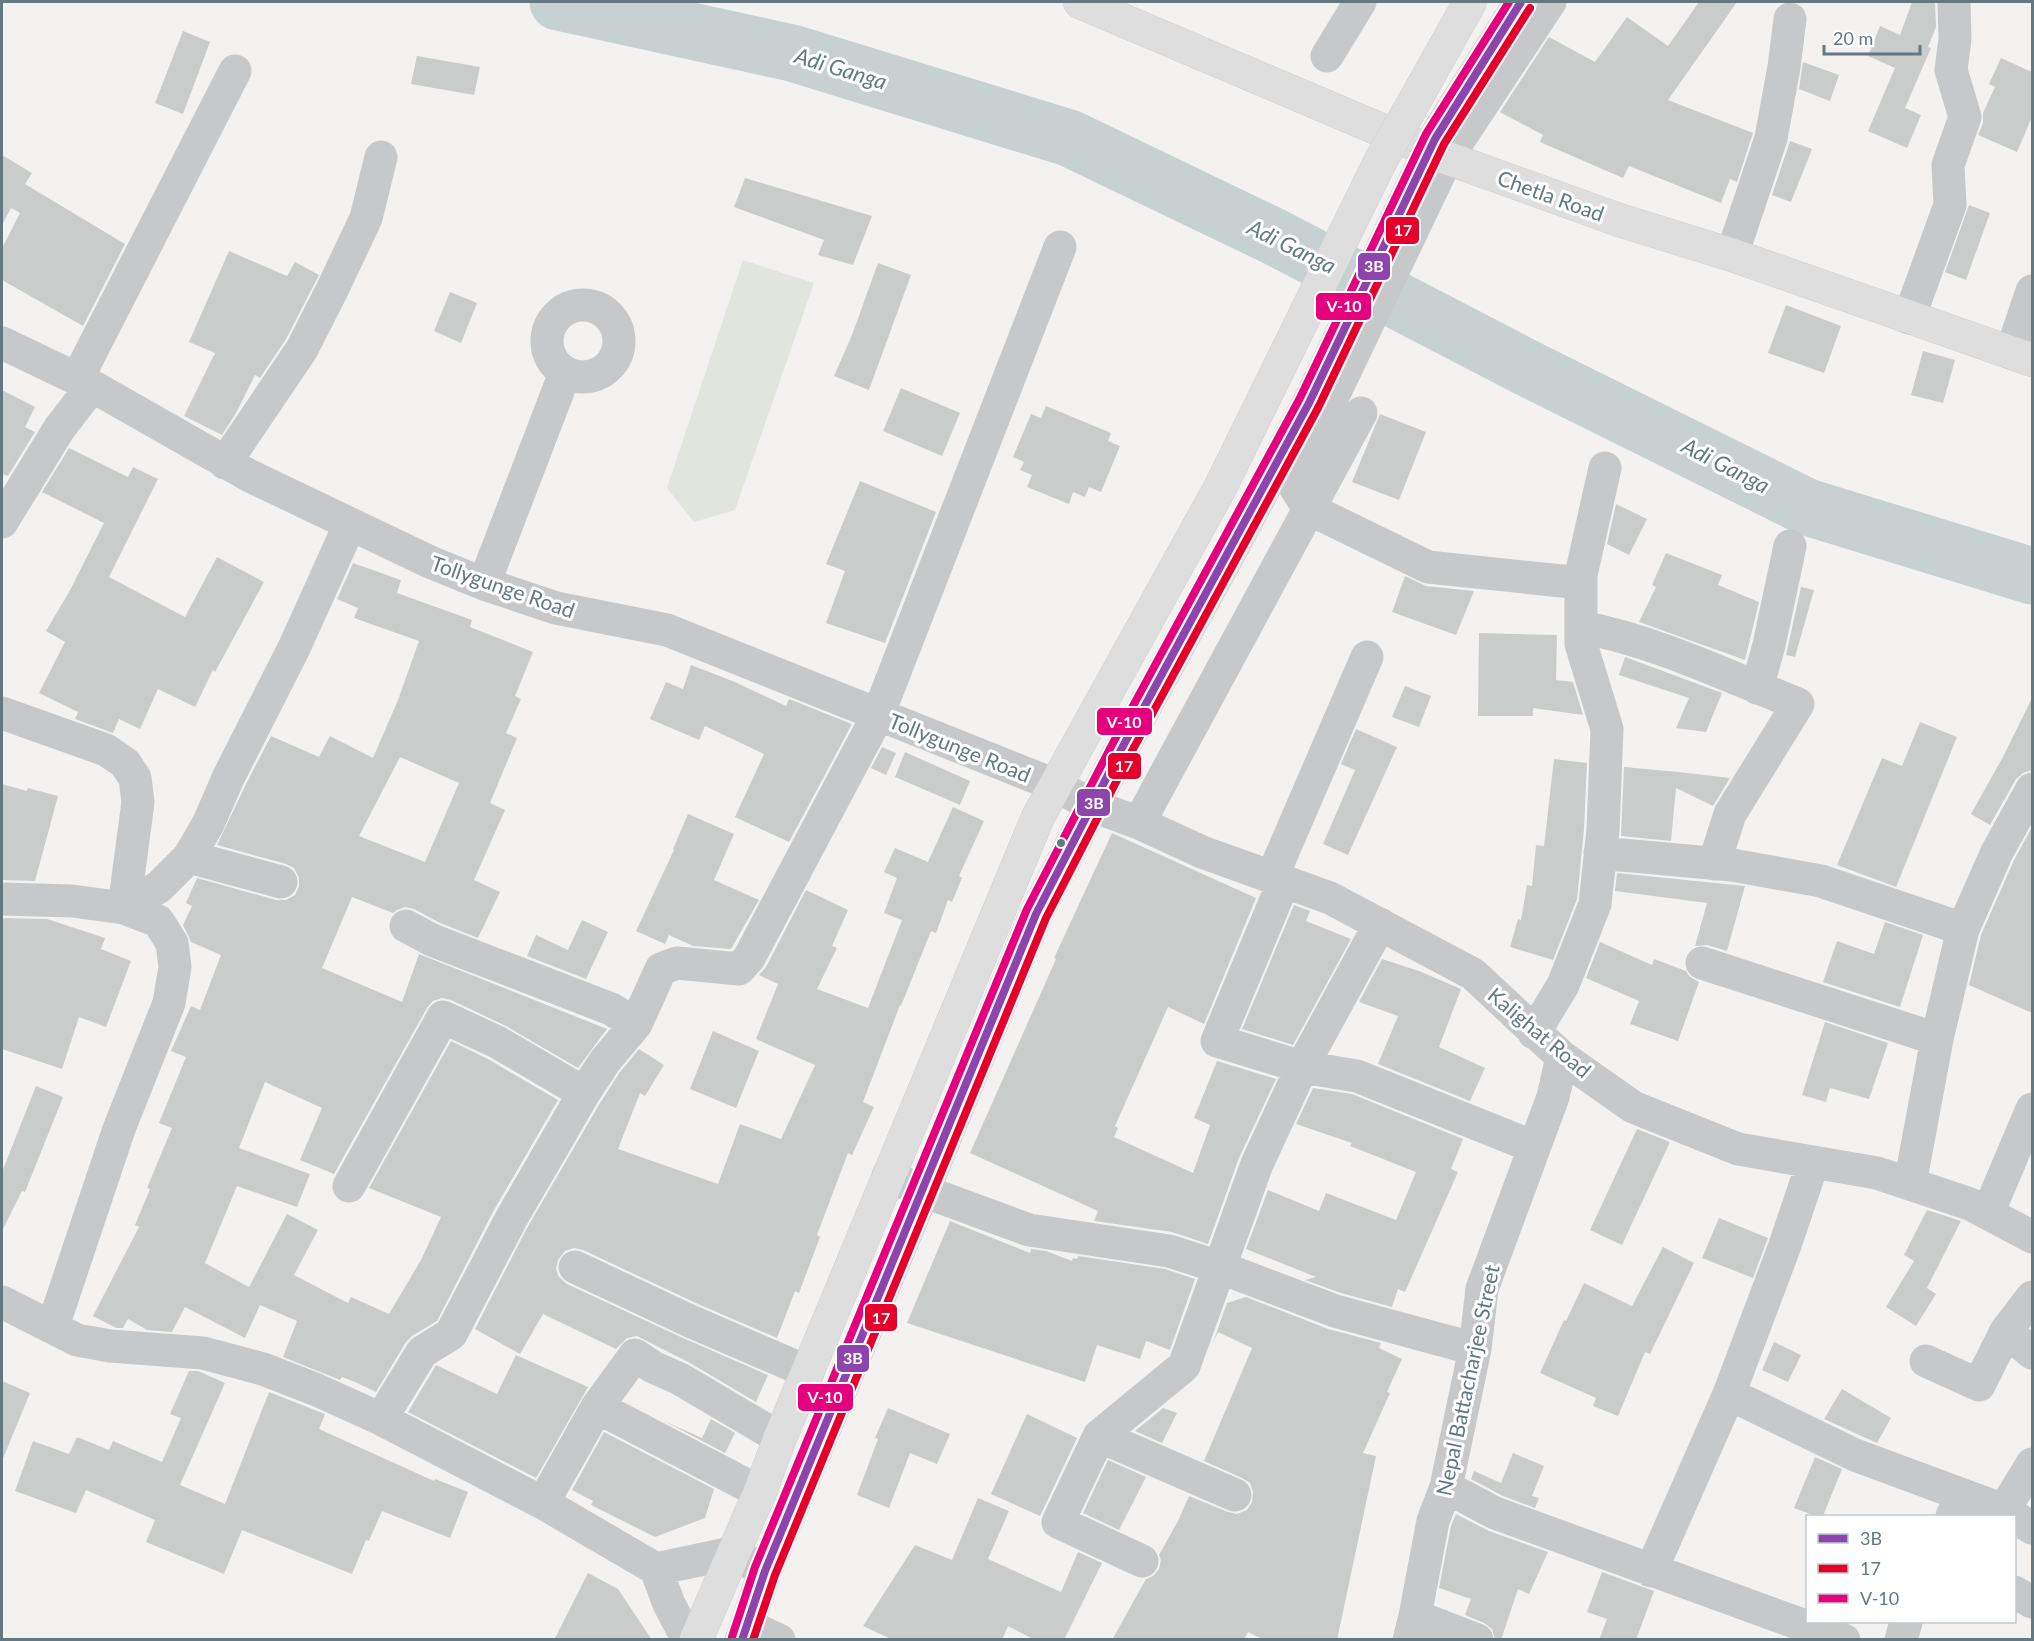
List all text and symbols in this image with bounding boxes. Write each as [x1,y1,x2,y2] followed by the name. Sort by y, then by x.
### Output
[1824,18,1920,56] scale bar
[1833,27,1873,49] text: 20 m
[791,41,890,95] water label: Adi Ganga
[1494,164,1608,226] street label: Chetla Road
[1243,213,1341,279] water label: Adi Ganga
[1385,216,1420,245] line badge: 17
[1394,220,1412,239] text: 17
[1357,252,1391,281] line badge: 3B
[1364,256,1384,275] text: 3B
[1315,292,1372,321] line badge: V-10
[1325,296,1362,315] text: V-10
[1677,431,1774,499] water label: Adi Ganga
[428,550,578,622] street label: Tollygunge Road
[886,707,1034,787] street label: Tollygunge Road
[1096,707,1153,736] line badge: V-10
[1105,712,1142,731] text: V-10
[1107,752,1142,780] line badge: 17
[1115,756,1133,775] text: 17
[1076,788,1111,817] line badge: 3B
[1084,793,1104,812] text: 3B
[1055,837,1067,849] unlabelled marker
[1483,982,1597,1082] street label: Kalighat Road
[1430,1262,1504,1498] street label: Nepal Battacharjee Street
[864,1303,898,1332] line badge: 17
[872,1308,890,1327] text: 17
[836,1344,870,1373] line badge: 3B
[843,1348,863,1367] text: 3B
[797,1383,854,1412] line badge: V-10
[806,1387,843,1406] text: V-10
[1806,1515,2016,1623] legend
[1860,1527,1882,1549] text: 3B
[1860,1557,1881,1579] text: 17
[1860,1587,1899,1609] text: V-10

